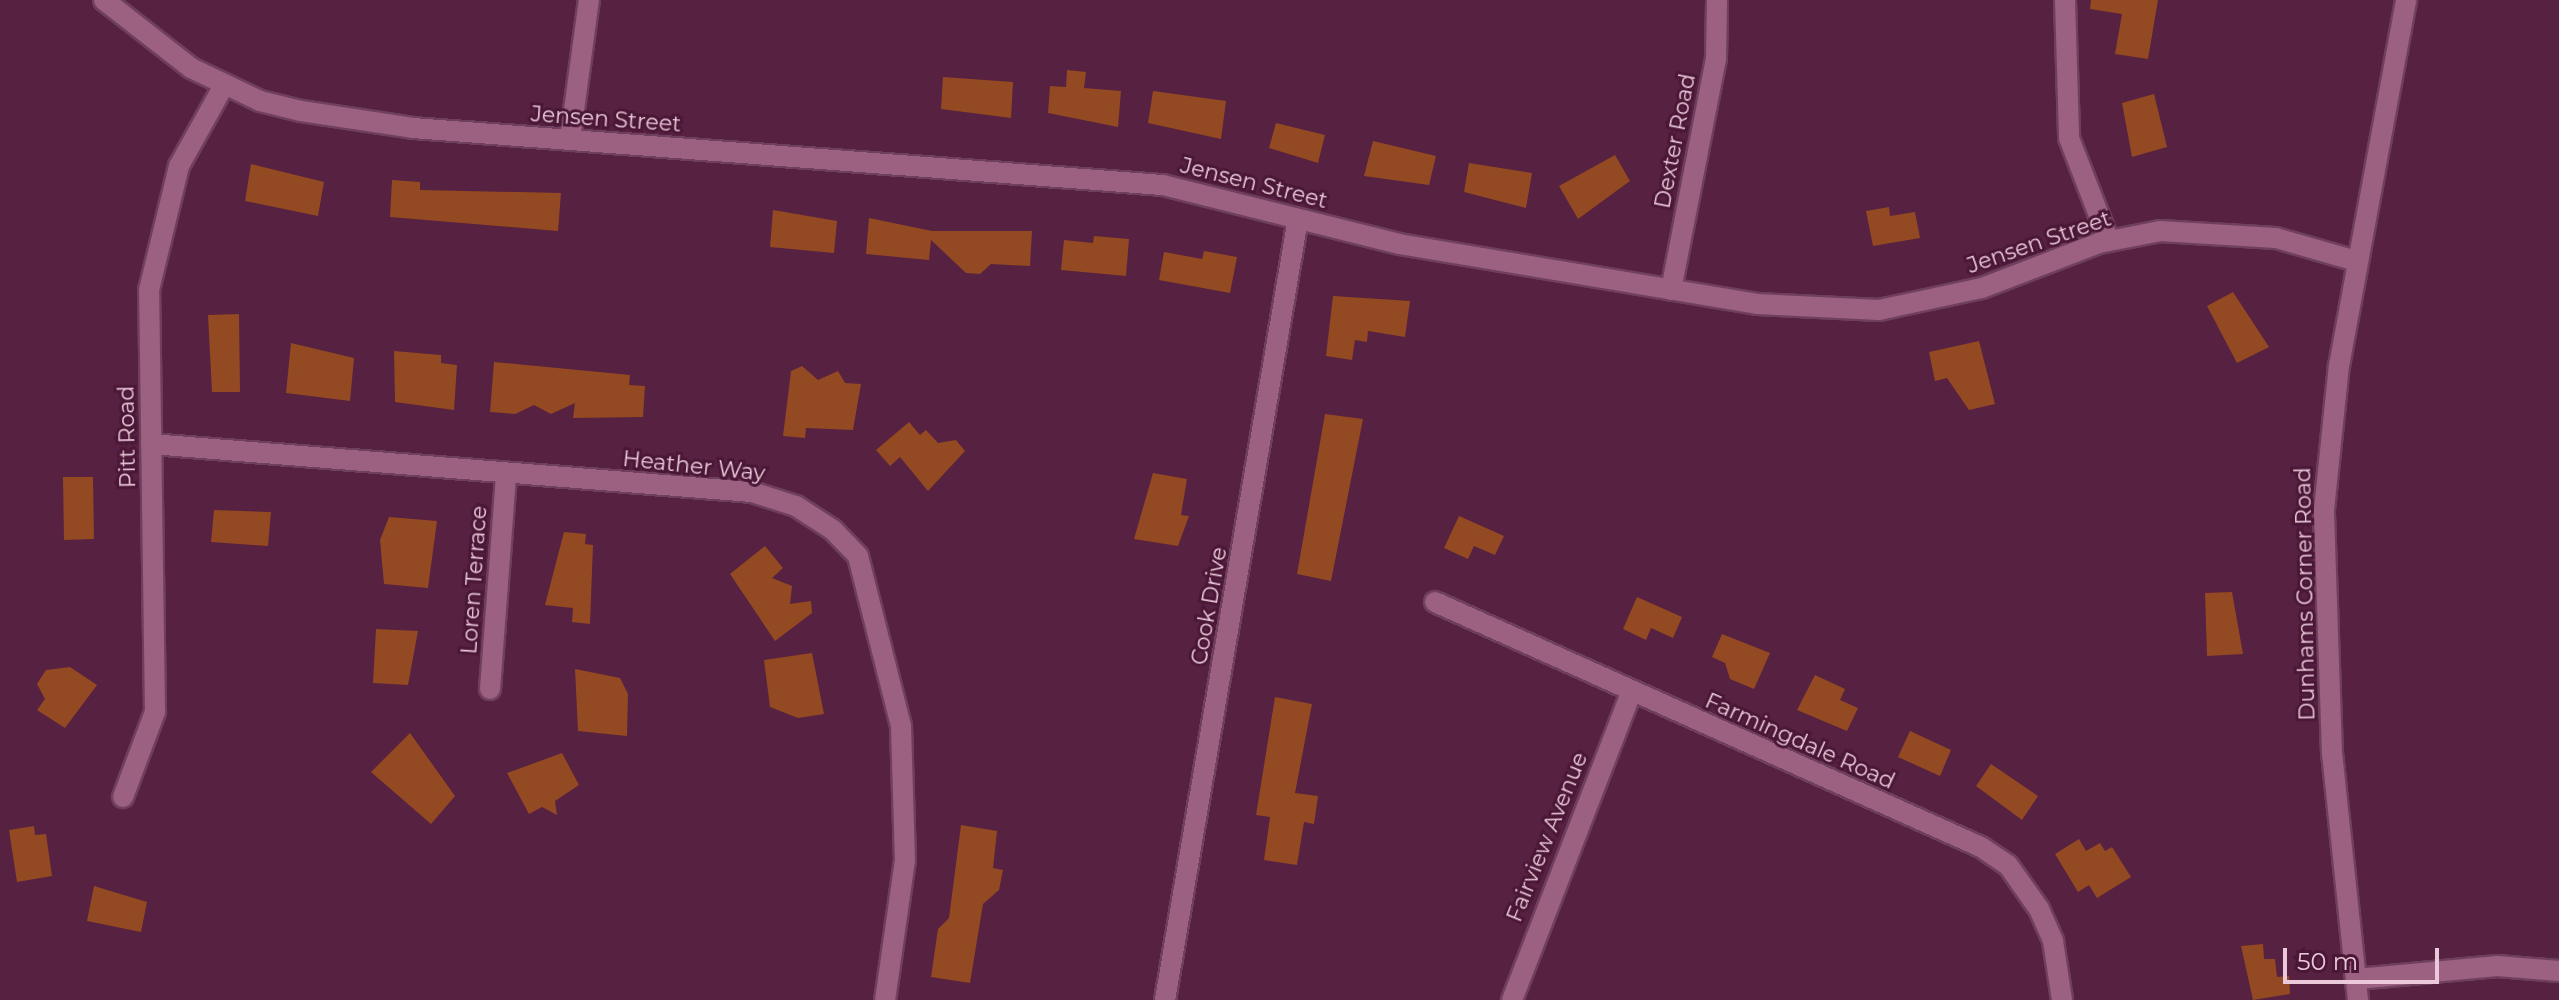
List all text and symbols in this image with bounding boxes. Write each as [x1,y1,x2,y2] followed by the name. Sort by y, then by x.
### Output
[1649,71,1701,211] street label: Dexter Road
[530,101,682,137] street label: Jensen Street
[1178,152,1330,214] street label: Jensen Street
[1964,205,2114,279] street label: Jensen Street
[113,386,141,488] street label: Pitt Road
[621,445,767,487] street label: Heather Way
[2290,467,2320,721] street label: Dunhams Corner Road
[456,505,492,655] street label: Loren Terrace
[1186,545,1232,667] street label: Cook Drive
[1701,687,1899,795] street label: Farmingdale Road
[1501,748,1593,926] street label: Fairview Avenue
[2287,932,2443,982] scale bar
[2297,947,2358,976] text: 50 m

